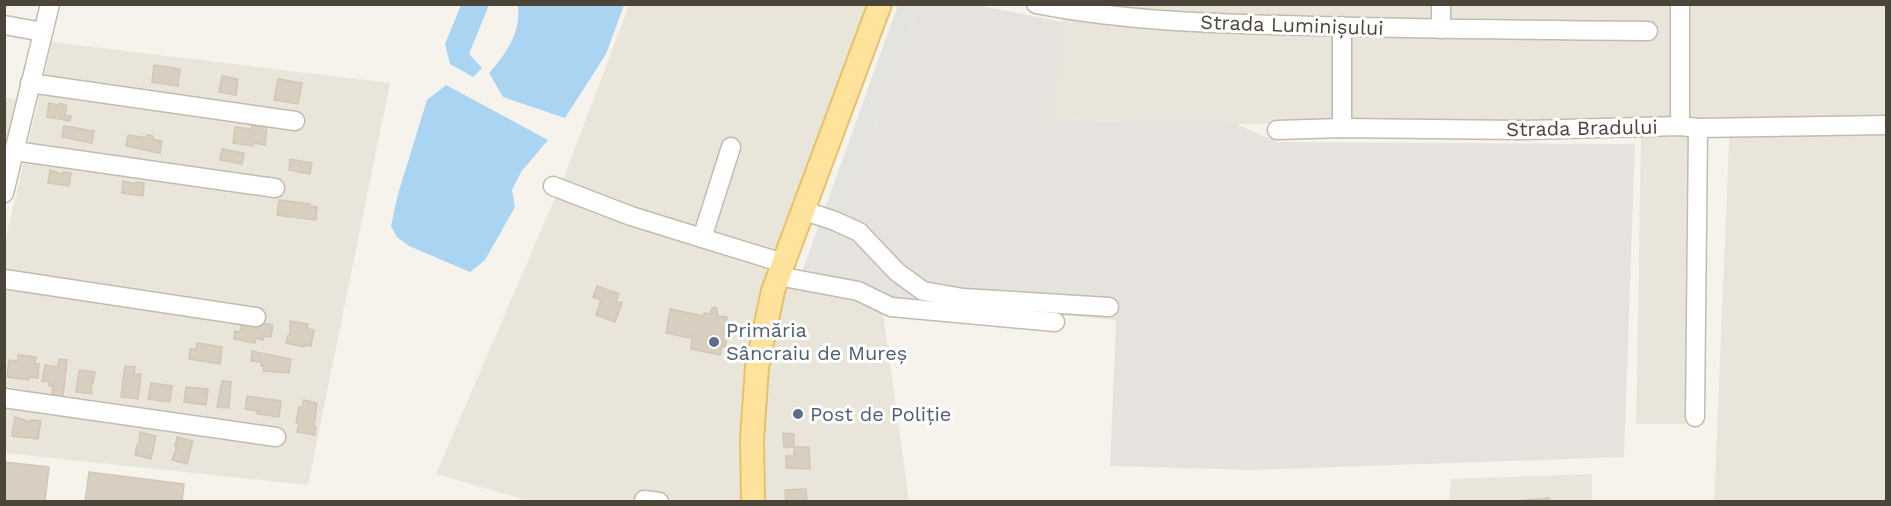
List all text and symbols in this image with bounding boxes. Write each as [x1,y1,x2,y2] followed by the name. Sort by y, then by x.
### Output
[1200,10,1384,40] street label: Strada Luminișului
[1506,115,1658,141] street label: Strada Bradului
[726,318,907,365] place label: Primăria Sâncraiu de Mureș
[707,335,721,349] marker: Primăria Sâncraiu de Mureș
[810,402,951,426] place label: Post de Poliție
[791,407,805,421] marker: Post de Poliție

